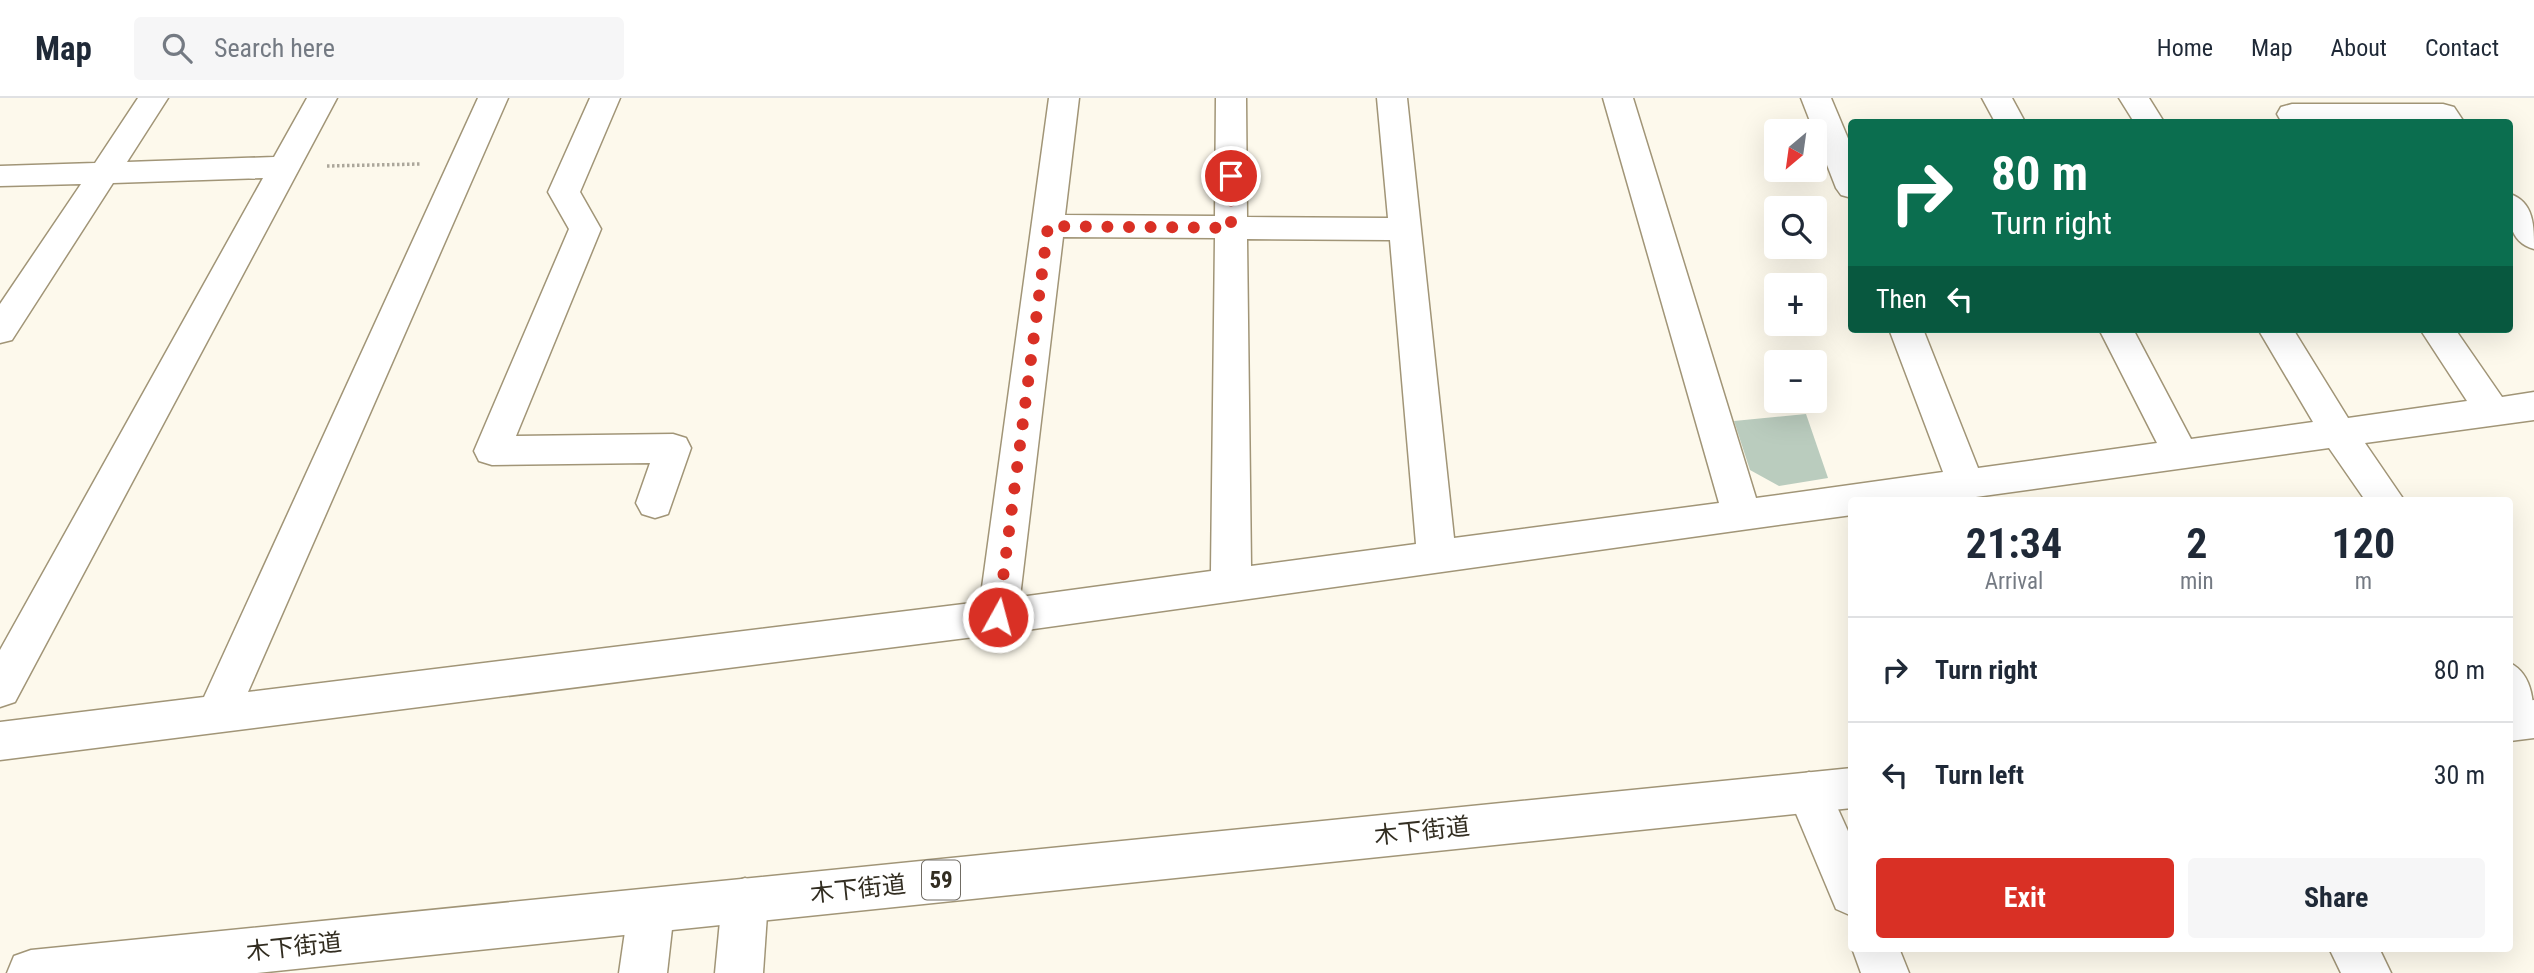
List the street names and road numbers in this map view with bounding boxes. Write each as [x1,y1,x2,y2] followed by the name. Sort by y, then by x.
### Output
[1373,812,1471,850] street label: 木下街道
[922,860,960,900] road number: 59
[809,870,907,908] street label: 木下街道
[245,928,343,966] street label: 木下街道

